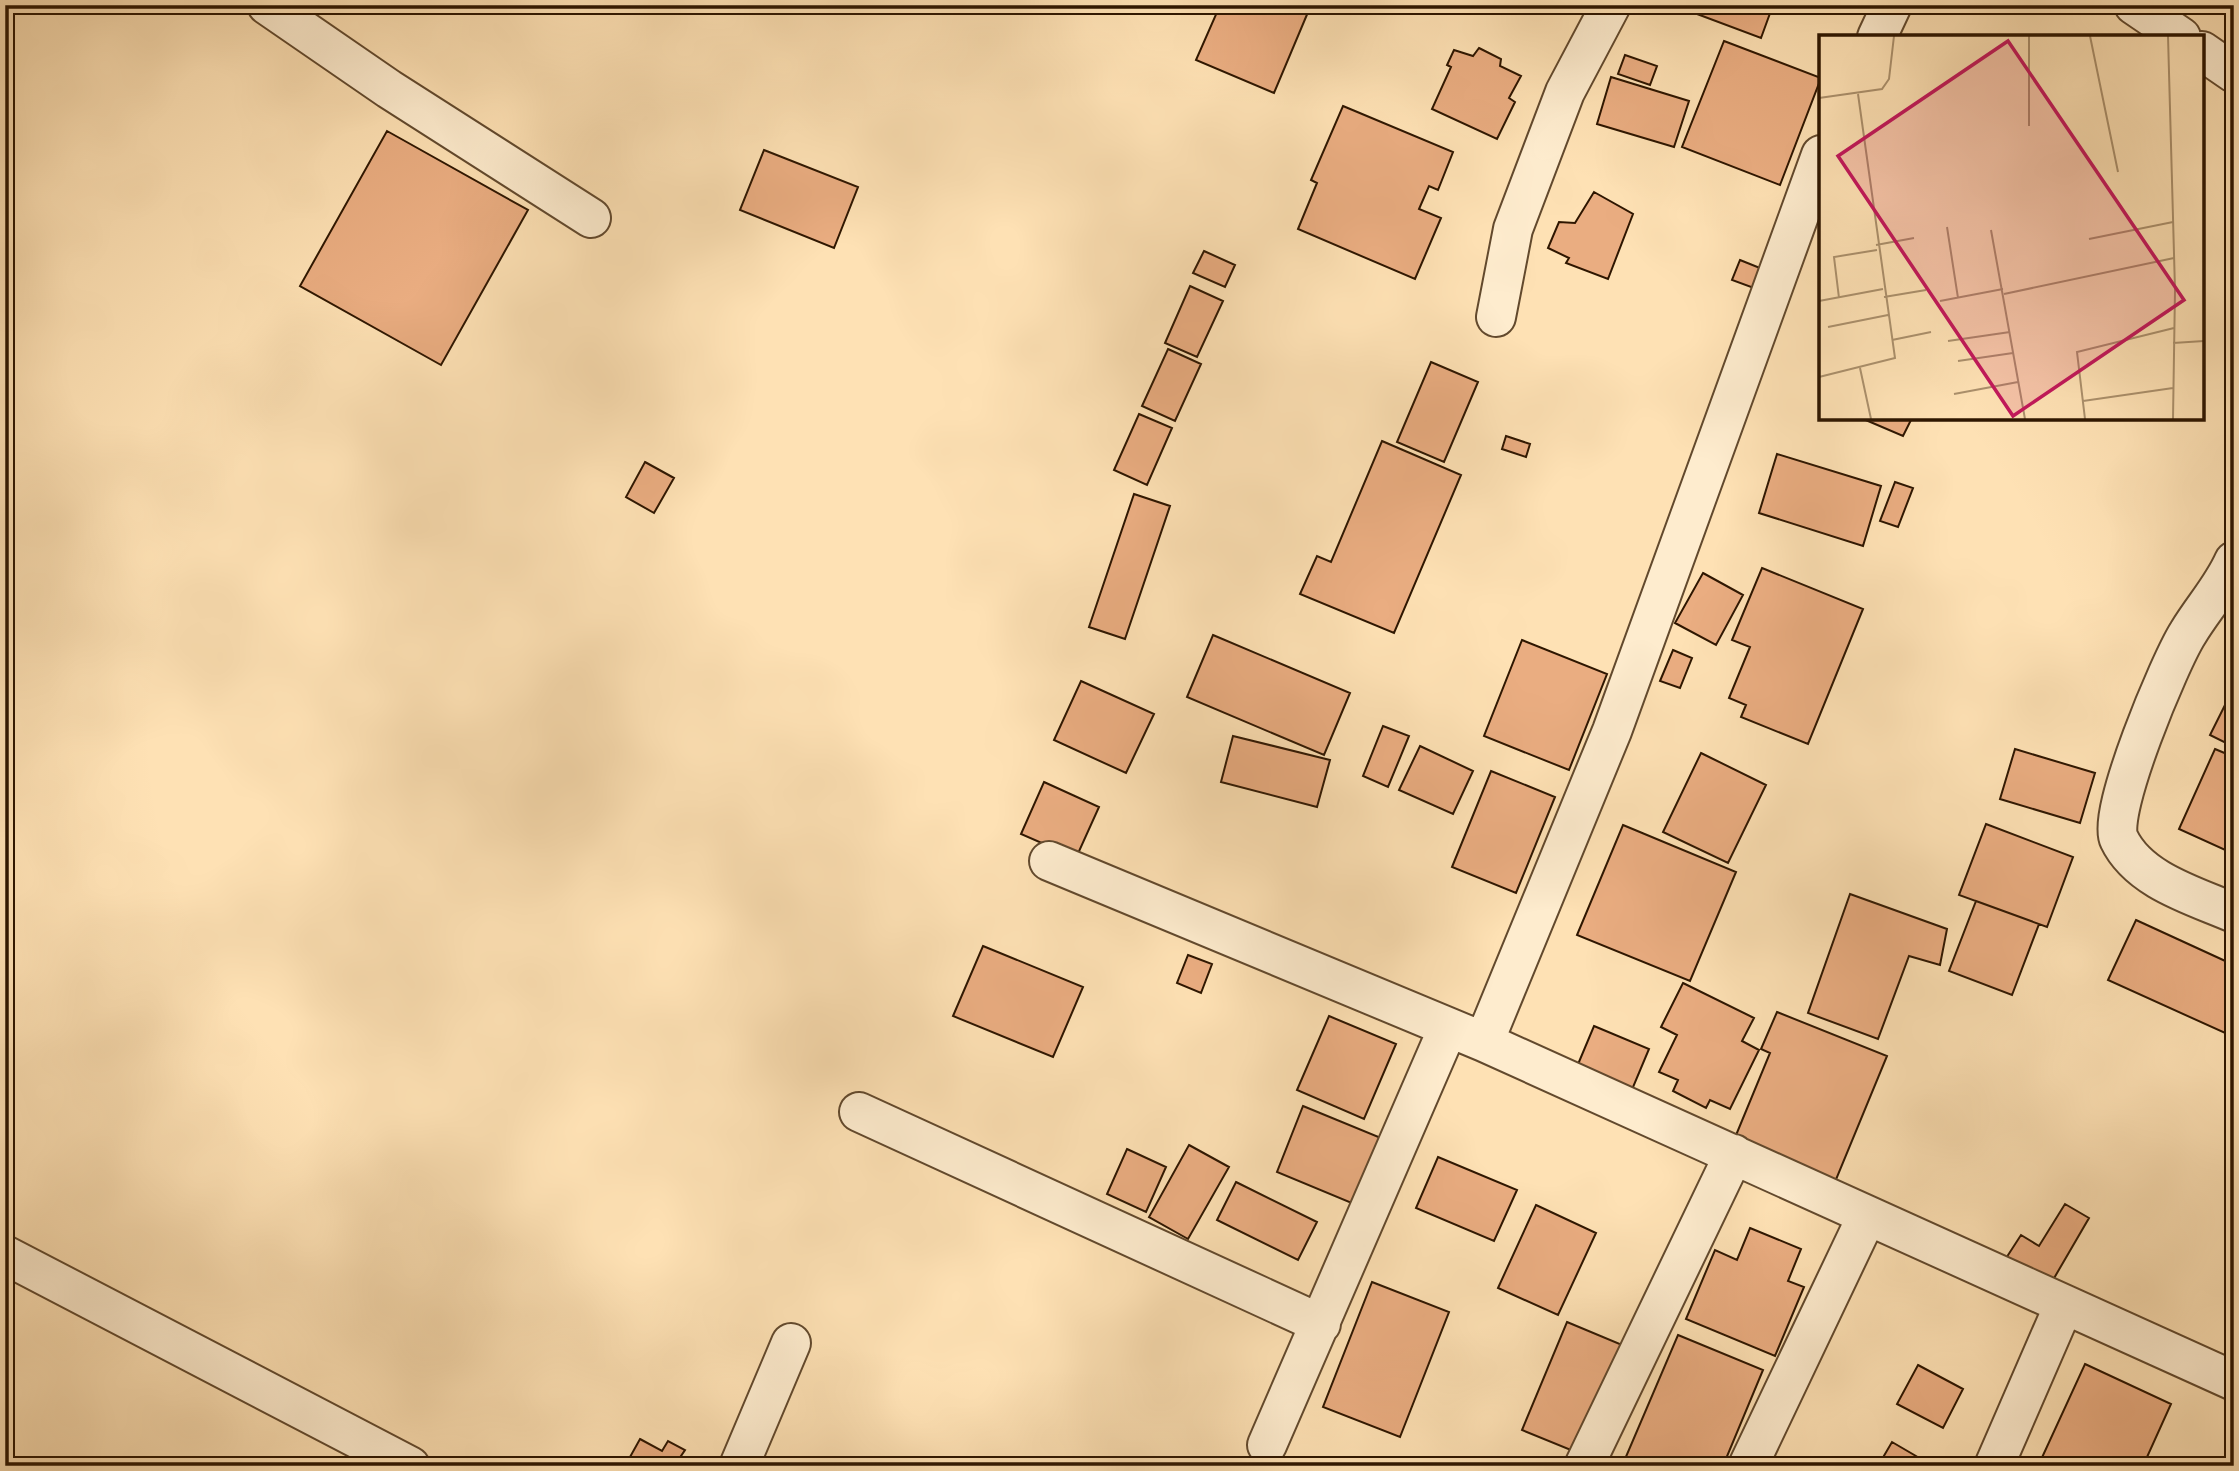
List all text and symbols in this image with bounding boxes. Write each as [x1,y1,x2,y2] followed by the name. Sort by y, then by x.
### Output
[1819,35,2204,420] inset map

